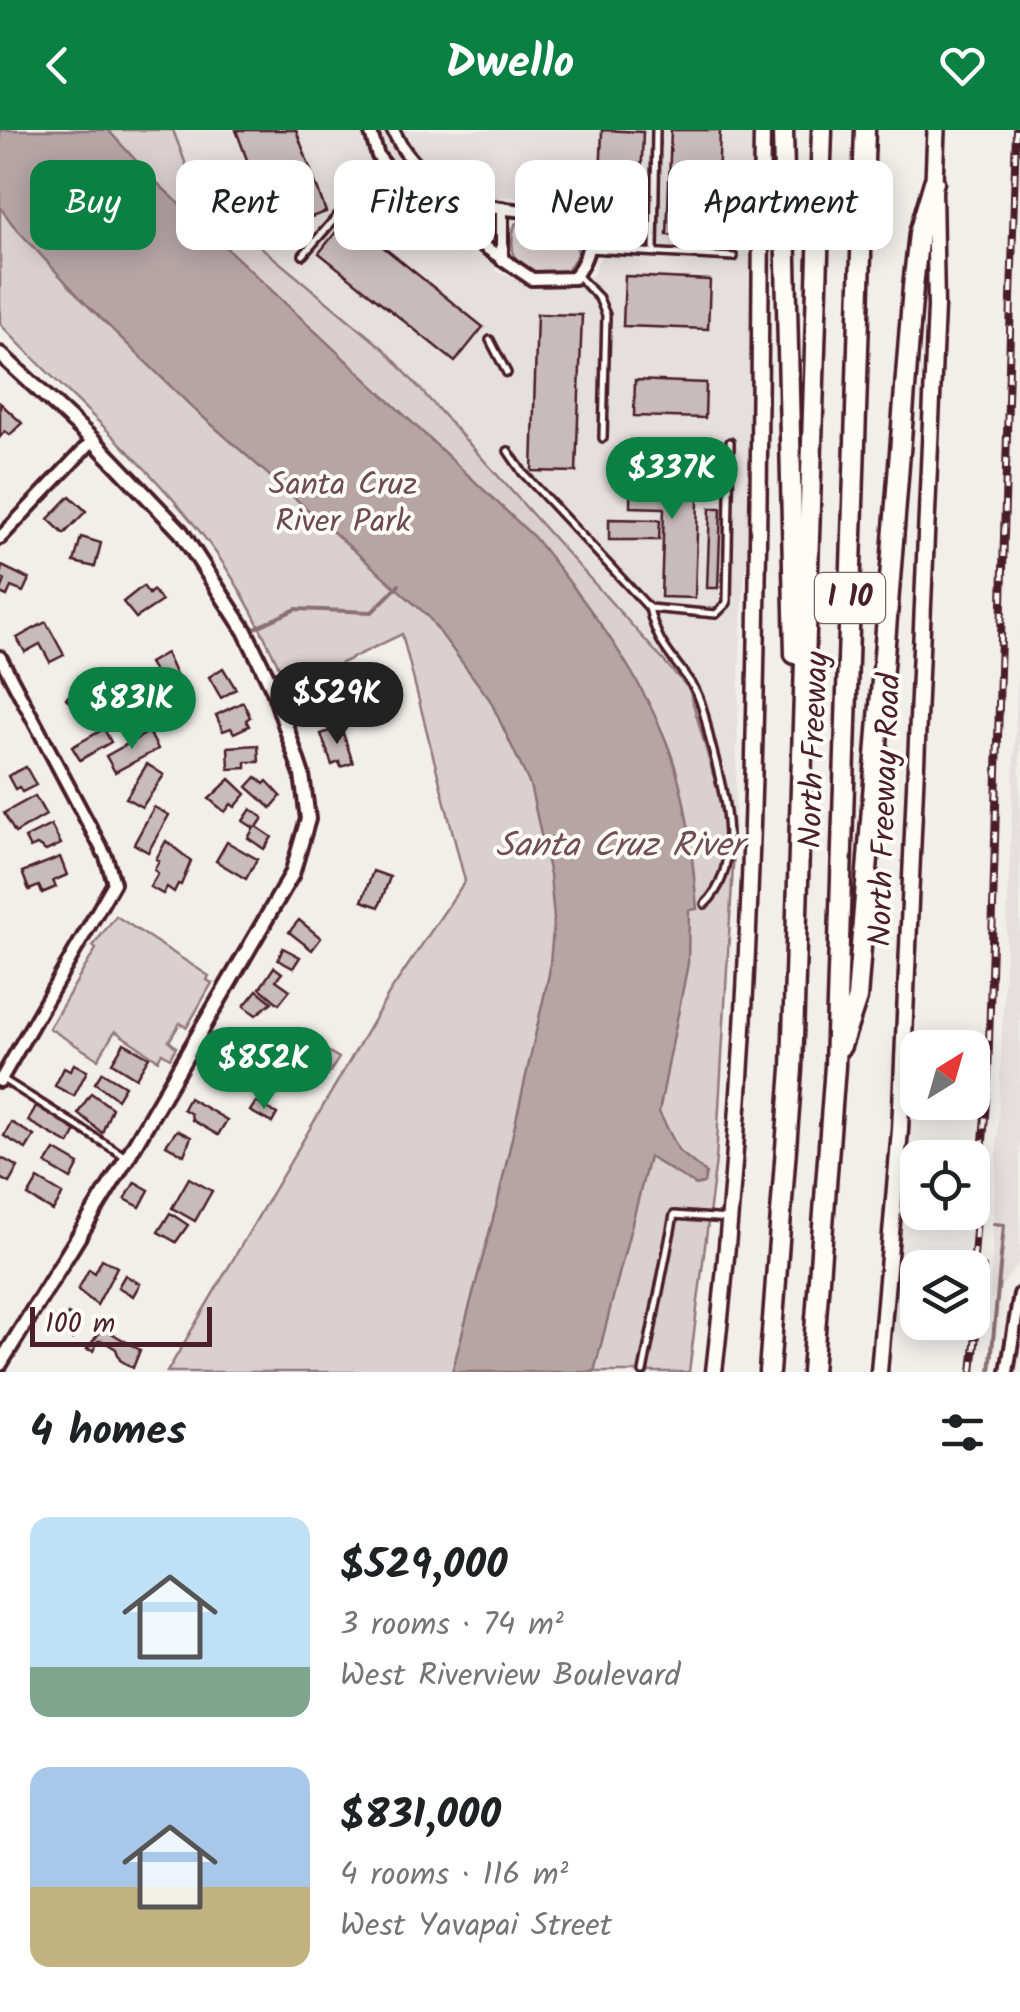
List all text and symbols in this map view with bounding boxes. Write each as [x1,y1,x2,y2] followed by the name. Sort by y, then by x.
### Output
[446,29,574,101] text: Dwello
[30,38,85,93] icon: back
[935,38,990,93] icon: heart
[30,160,156,250] chip: Buy
[176,160,314,250] chip: Rent
[334,160,495,250] chip: Filters
[515,160,648,250] chip: New
[668,160,893,250] chip: Apartment
[602,437,742,522] pin: $337K
[628,444,716,495] text: $337K
[269,460,417,548] park label: Santa Cruz River Park
[815,573,885,623] road number: I 10
[786,650,844,849] street label: North Freeway
[267,662,407,747] pin: $529K
[62,667,202,752] pin: $831K
[292,669,382,720] text: $529K
[856,671,916,948] street label: North Freeway Road
[90,674,174,725] text: $831K
[495,819,749,875] water label: Santa Cruz River
[194,1027,334,1112] pin: $852K
[900,1030,990,1120] north arrow
[900,1030,990,1340] map controls
[218,1034,310,1085] text: $852K
[900,1140,990,1230] button: locate
[900,1250,990,1340] button: layers
[30,1302,212,1346] scale bar
[45,1302,115,1347] text: 100 m
[30,1399,186,1466] text: 4 homes
[935,1405,990,1460] icon: filters
[340,1533,508,1600] text: $529,000
[110,1557,230,1677] icon: home
[340,1600,564,1651] text: 3 rooms · 74 m²
[340,1651,681,1702] text: West Riverview Boulevard
[340,1783,501,1850] text: $831,000
[110,1807,230,1927] icon: home
[340,1850,568,1901] text: 4 rooms · 116 m²
[340,1901,612,1952] text: West Yavapai Street

